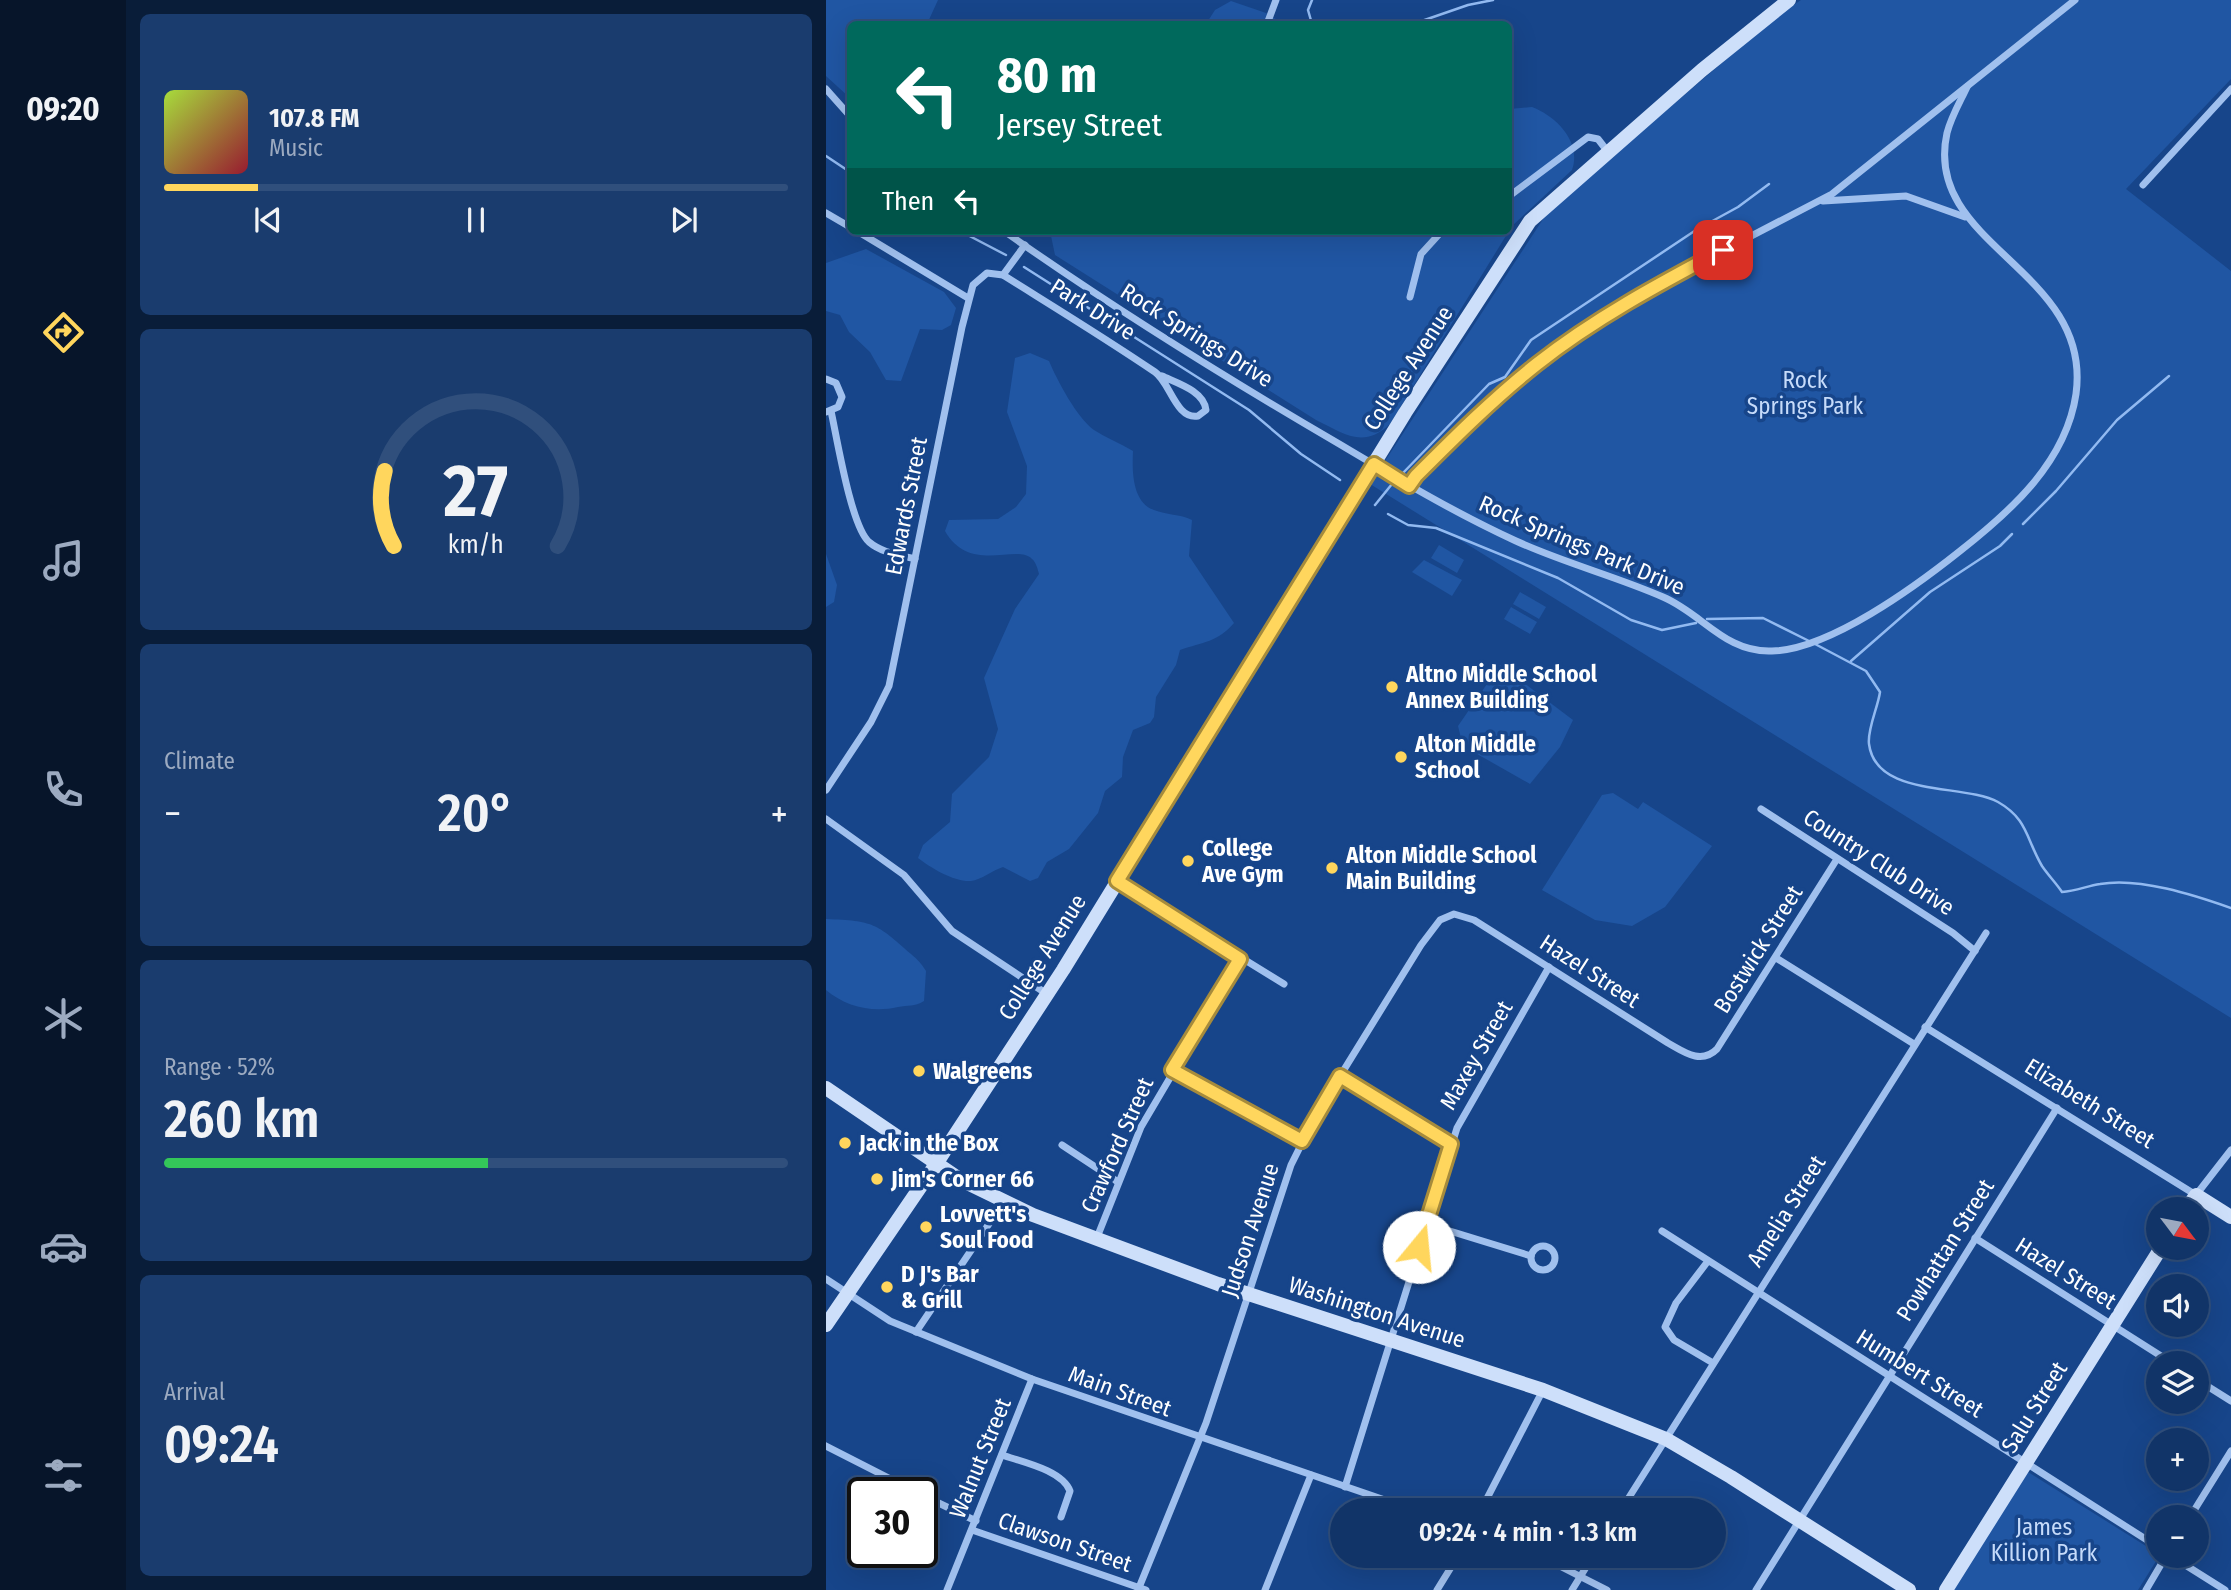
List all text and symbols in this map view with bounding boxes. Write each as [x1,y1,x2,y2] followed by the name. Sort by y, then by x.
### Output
[997,46,1097,105] text: 80 m
[882,49,973,140] icon: left
[26,90,100,128] text: 09:20
[269,103,359,134] text: 107.8 FM
[997,106,1162,144] text: Jersey Street
[269,134,323,162] text: Music
[948,182,986,220] icon: left
[882,186,934,217] text: Then
[249,201,287,239] icon: previous
[457,201,495,239] icon: pause
[665,201,703,239] icon: next
[1693,220,1753,280] pin
[1704,231,1742,269] icon: arrive
[1045,272,1141,346] street label: Park Drive
[1116,277,1278,393] street label: Rock Springs Drive
[1357,300,1459,436] street label: College Avenue
[39,308,88,357] icon: directions
[1747,366,1863,420] park label: Rock Springs Park
[879,434,933,577] street label: Edwards Street
[443,448,508,535] text: 27
[1475,489,1689,601] street label: Rock Springs Park Drive
[448,530,504,560] text: km/h
[39,536,88,585] icon: music
[1405,660,1598,714] place label: Altno Middle School Annex Building
[1384,679,1400,695] marker: Altno Middle School Annex Building
[1414,730,1536,784] place label: Alton Middle School
[164,747,235,775] text: Climate
[1393,749,1409,765] marker: Alton Middle School
[39,765,88,814] icon: phone
[438,782,514,845] text: 20°
[164,791,181,837] text: −
[771,791,788,837] text: +
[1798,803,1960,921] street label: Country Club Drive
[1201,834,1284,888] place label: College Ave Gym
[1345,841,1537,895] place label: Alton Middle School Main Building
[1180,853,1196,869] marker: College Ave Gym
[1324,860,1340,876] marker: Alton Middle School Main Building
[1708,880,1809,1018] street label: Bostwick Street
[992,889,1092,1025] street label: College Avenue
[1535,928,1646,1014] street label: Hazel Street
[39,994,88,1043] icon: climate
[1434,995,1519,1114] street label: Maxey Street
[2020,1052,2160,1154] street label: Elizabeth Street
[164,1053,275,1081] text: Range · 52%
[933,1057,1032,1085] place label: Walgreens
[911,1063,927,1079] marker: Walgreens
[1075,1072,1160,1217] street label: Crawford Street
[164,1088,320,1151] text: 260 km
[858,1129,1000,1157] place label: Jack in the Box
[837,1135,853,1151] marker: Jack in the Box
[1741,1150,1832,1272] street label: Amelia Street
[1215,1159,1285,1301] street label: Judson Avenue
[890,1165,1034,1193] place label: Jim's Corner 66
[869,1171,885,1187] marker: Jim's Corner 66
[1890,1173,2000,1326] street label: Powhattan Street
[2146,1197,2208,1260] north arrow
[2146,1197,2209,1568] map controls
[940,1200,1034,1254] place label: Lovvett's Soul Food
[1382,1210,1456,1284] position arrow
[918,1219,934,1235] marker: Lovvett's Soul Food
[39,1222,88,1271] icon: car
[2010,1231,2122,1315] street label: Hazel Street
[901,1260,979,1314] place label: D J's Bar & Grill
[1285,1270,1469,1354] street label: Washington Avenue
[2146,1274,2209,1337] button: sound
[879,1279,895,1295] marker: D J's Bar & Grill
[1851,1323,1989,1423] street label: Humbert Street
[2146,1351,2209,1414] button: layers
[1995,1356,2073,1458] street label: Salu Street
[1065,1359,1176,1423] street label: Main Street
[164,1378,225,1406] text: Arrival
[943,1393,1017,1522] street label: Walnut Street
[164,1413,279,1476] text: 09:24
[2146,1428,2209,1491] button: +
[39,1451,88,1500] icon: filters
[847,1477,938,1568] speed limit sign: 30
[2146,1505,2209,1568] button: −
[994,1506,1136,1578] street label: Clawson Street
[1991,1513,2097,1567] park label: James Killion Park
[1419,1517,1637,1548] text: 09:24 · 4 min · 1.3 km

